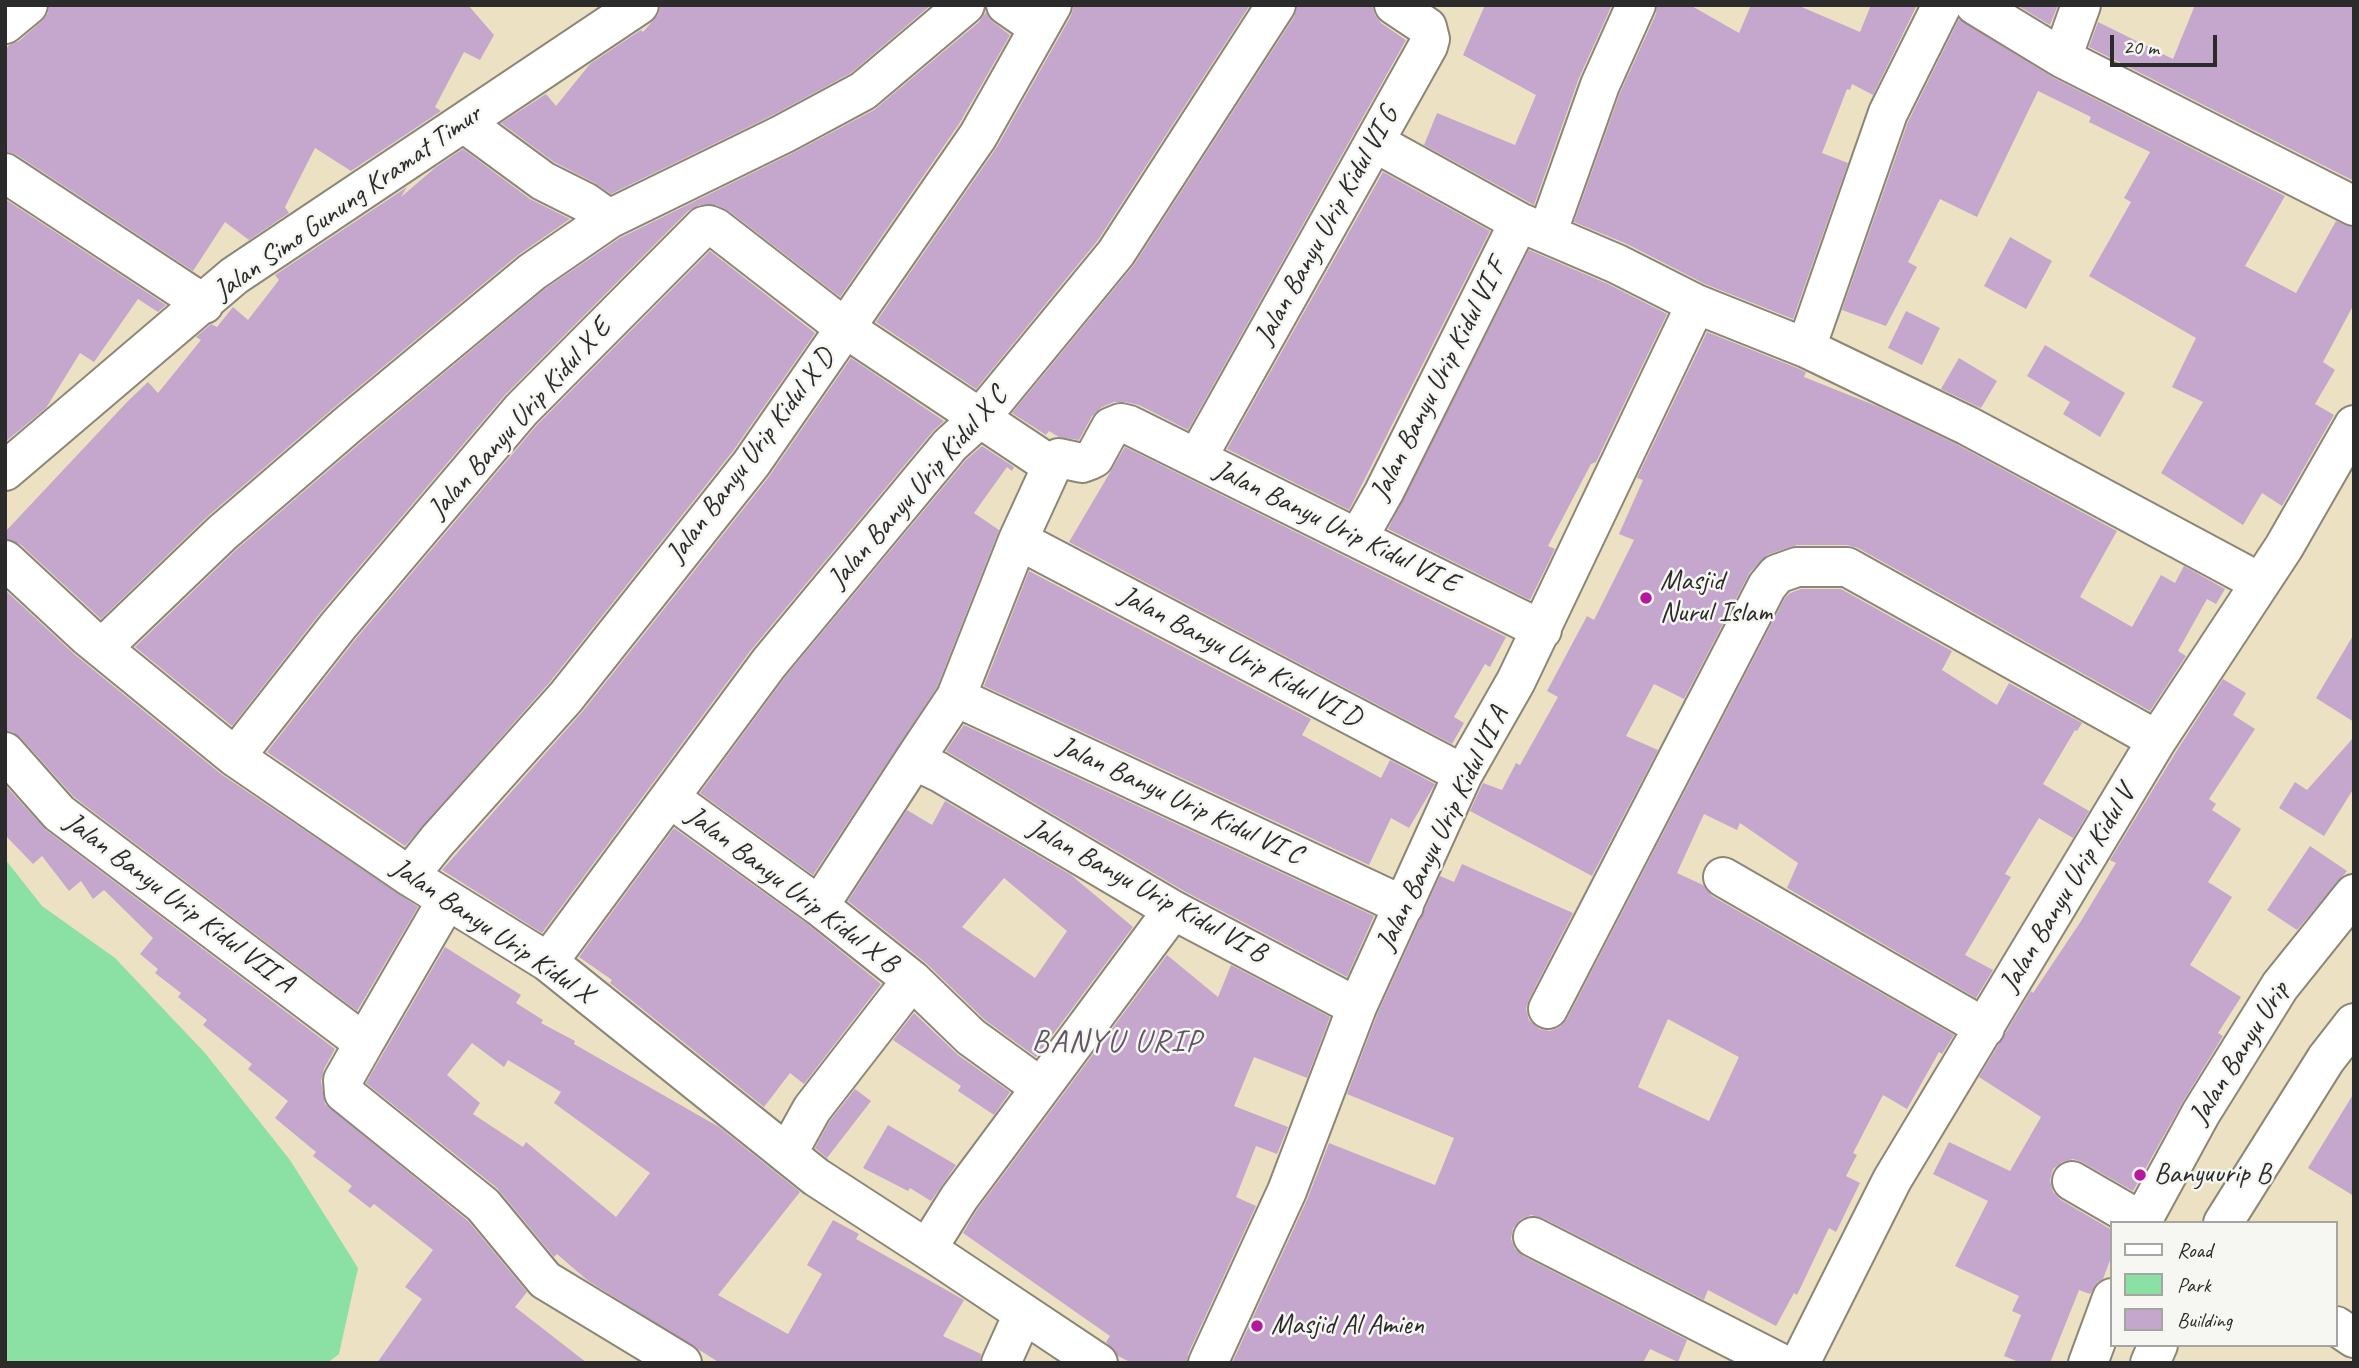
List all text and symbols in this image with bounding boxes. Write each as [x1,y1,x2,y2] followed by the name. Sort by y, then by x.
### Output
[2114,21,2221,65] scale bar
[2123,34,2159,60] text: 20 m
[208,98,488,308] street label: Jalan Simo Gunung Kramat Timur
[1248,101,1406,351] street label: Jalan Banyu Urip Kidul VI G
[1364,254,1514,506] street label: Jalan Banyu Urip Kidul VI F
[421,312,619,526] street label: Jalan Banyu Urip Kidul X E
[660,343,842,569] street label: Jalan Banyu Urip Kidul X D
[822,381,1014,595] street label: Jalan Banyu Urip Kidul X C
[1208,453,1464,601] street label: Jalan Banyu Urip Kidul VI E
[1660,565,1772,631] place label: Masjid Nurul Islam
[1113,579,1367,735] street label: Jalan Banyu Urip Kidul VI D
[1638,590,1654,606] marker: Masjid Nurul Islam
[1369,702,1517,956] street label: Jalan Banyu Urip Kidul VI A
[1052,730,1308,872] street label: Jalan Banyu Urip Kidul VI C
[1993,780,2143,998] street label: Jalan Banyu Urip Kidul V
[679,799,905,981] street label: Jalan Banyu Urip Kidul X B
[58,806,300,1000] street label: Jalan Banyu Urip Kidul VII A
[1022,812,1272,970] street label: Jalan Banyu Urip Kidul VI B
[385,851,599,1011] street label: Jalan Banyu Urip Kidul X
[2183,976,2297,1130] street label: Jalan Banyu Urip
[1033,1024,1201,1062] district label: BANYU URIP
[2154,1158,2271,1192] place label: Banyuurip B
[2132,1167,2148,1183] marker: Banyuurip B
[2110,1221,2338,1347] legend
[2177,1237,2212,1263] text: Road
[2177,1272,2210,1298] text: Park
[2177,1307,2232,1333] text: Building
[1271,1309,1424,1343] place label: Masjid Al Amien
[1249,1318,1265,1334] marker: Masjid Al Amien

